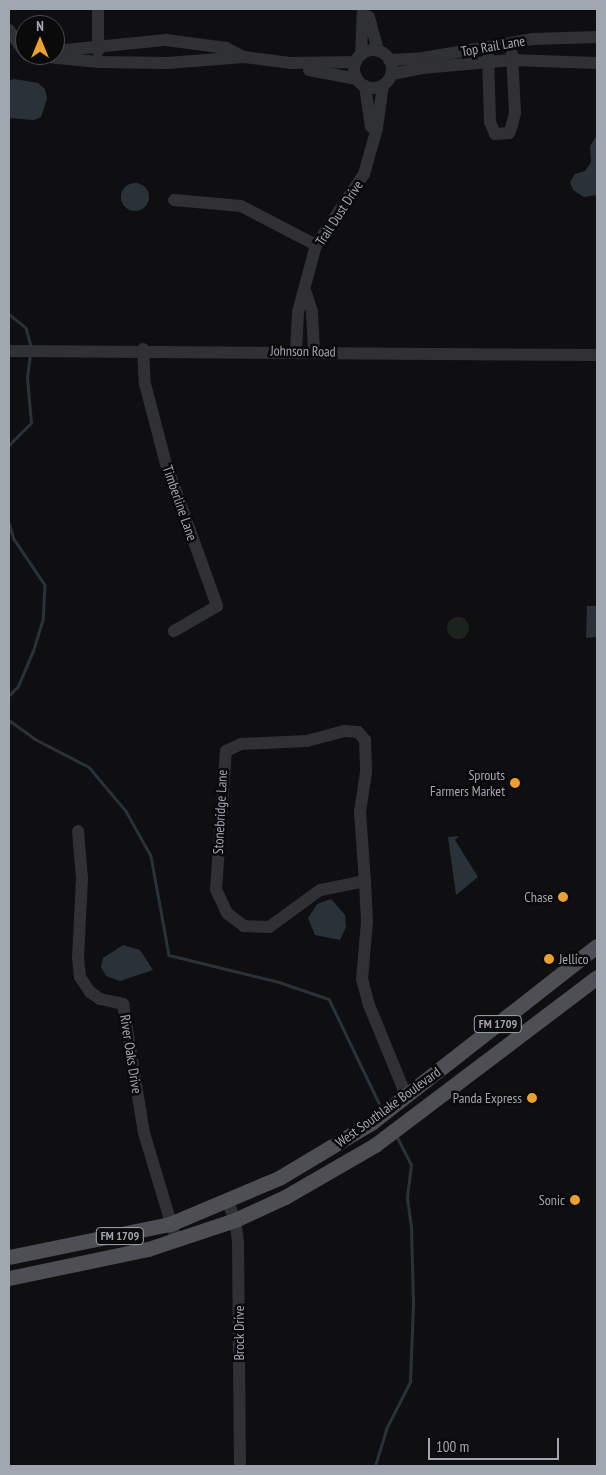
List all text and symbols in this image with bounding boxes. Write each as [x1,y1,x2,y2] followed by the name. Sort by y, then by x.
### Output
[15,15,65,65] north arrow
[36,17,44,35] text: N
[460,32,526,60] street label: Top Rail Lane
[312,177,366,249] street label: Trail Dust Drive
[270,342,336,360] street label: Johnson Road
[159,463,201,543] street label: Timberline Lane
[430,767,505,800] place label: Sprouts Farmers Market
[209,769,231,855] street label: Stonebridge Lane
[509,777,521,789] marker: Sprouts Farmers Market
[524,889,553,905] place label: Chase
[557,891,569,903] marker: Chase
[559,951,589,967] place label: Jellico
[543,953,555,965] marker: Jellico
[116,1013,146,1095] street label: River Oaks Drive
[473,1014,523,1034] road number: FM 1709
[332,1063,444,1151] street label: West Southlake Boulevard
[453,1090,522,1106] place label: Panda Express
[526,1092,538,1104] marker: Panda Express
[539,1192,565,1208] place label: Sonic
[569,1194,581,1206] marker: Sonic
[95,1226,145,1246] road number: FM 1709
[231,1305,247,1361] street label: Brock Drive
[431,1428,562,1460] scale bar
[436,1437,469,1456] text: 100 m

